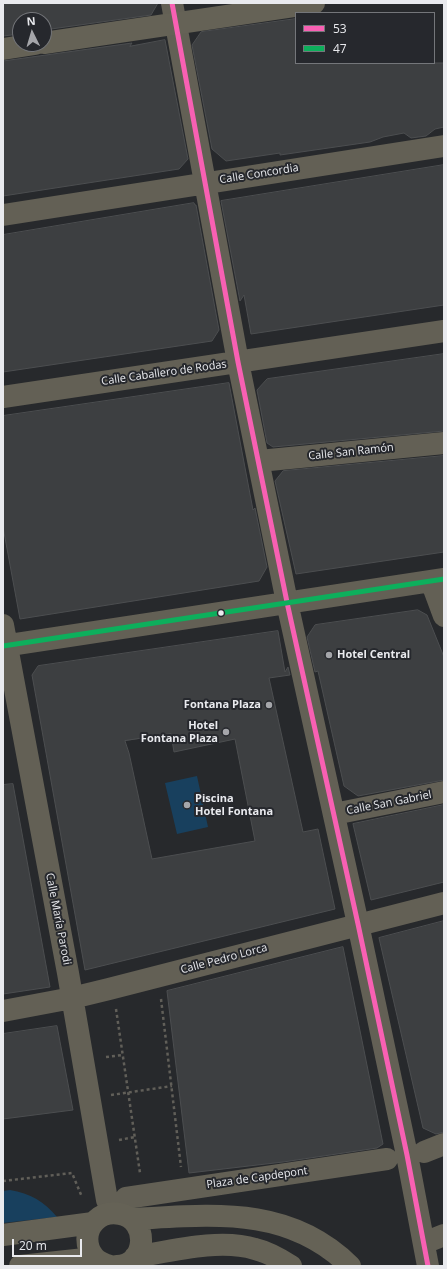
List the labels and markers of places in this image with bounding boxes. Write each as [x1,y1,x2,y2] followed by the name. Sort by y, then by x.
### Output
[216,608,226,618] unlabelled marker
[337,648,410,662] place label: Hotel Central
[324,650,334,660] marker: Hotel Central
[184,698,261,712] place label: Fontana Plaza
[264,700,274,710] marker: Fontana Plaza
[141,719,218,745] place label: Hotel Fontana Plaza
[221,727,231,737] marker: Hotel Fontana Plaza
[195,792,273,818] place label: Piscina Hotel Fontana
[182,800,192,810] marker: Piscina Hotel Fontana

